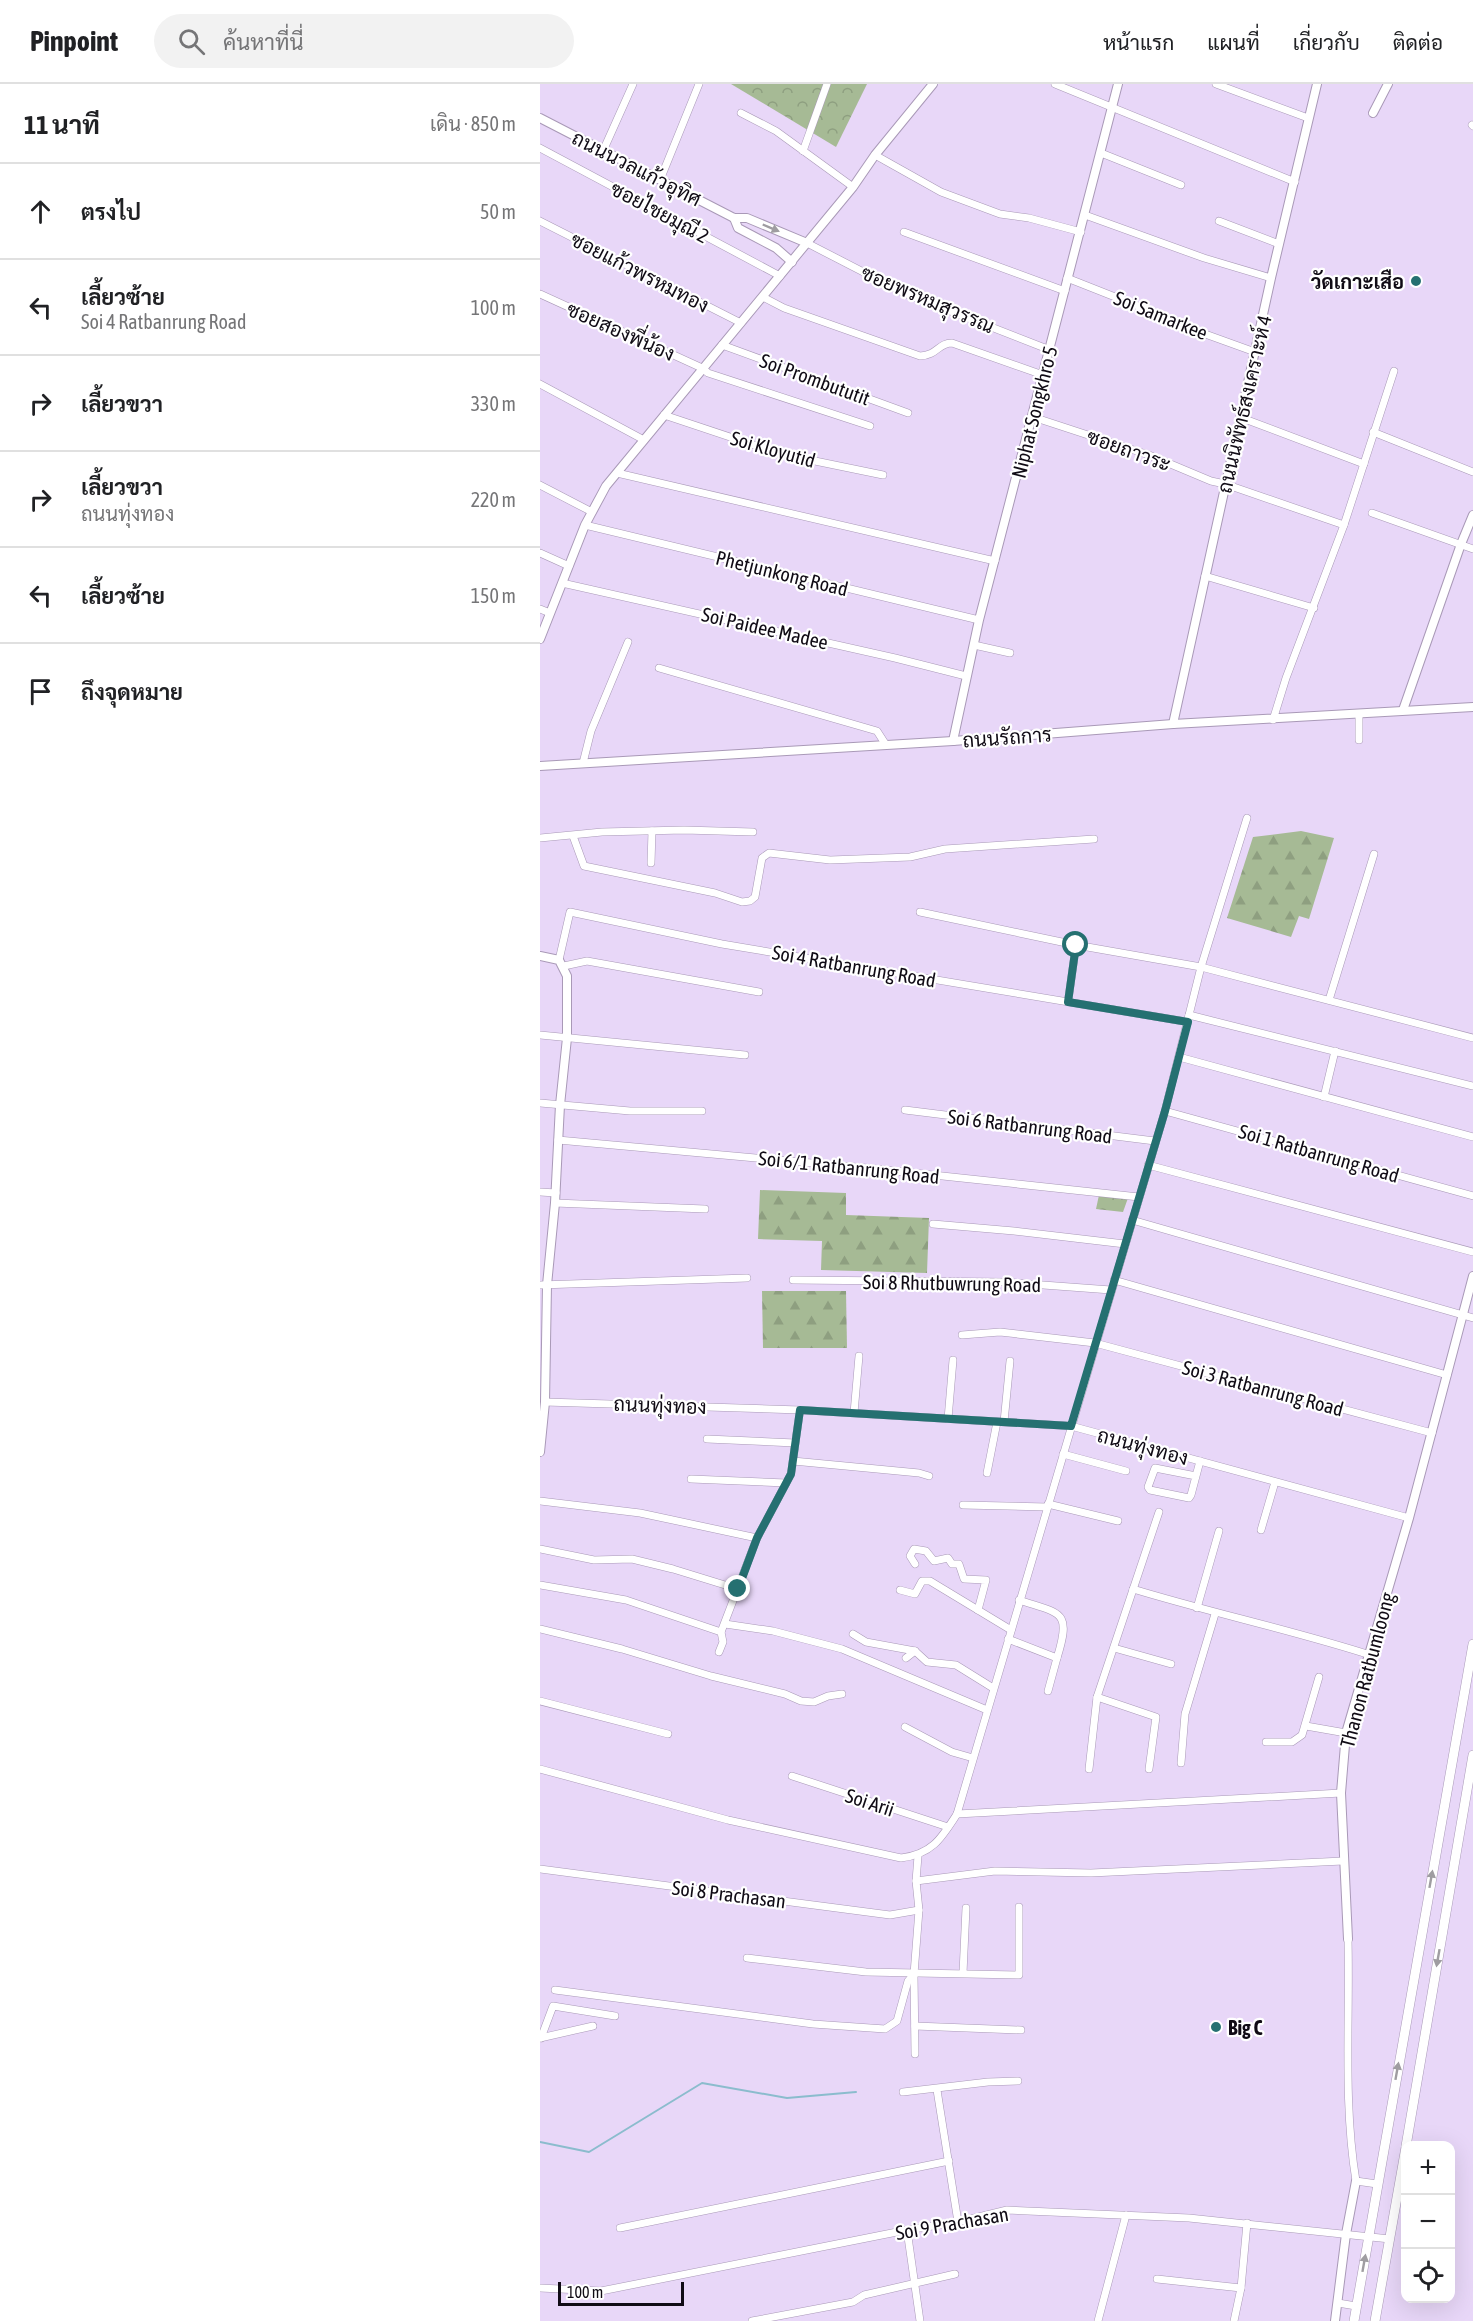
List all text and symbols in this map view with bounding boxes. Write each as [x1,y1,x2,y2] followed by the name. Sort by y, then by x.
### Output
[154,14,574,68] search box
[30,25,118,57] text: Pinpoint
[175,25,208,58] icon: search
[223,29,303,55] text: ค้นหาที่นี่
[1103,30,1174,54] text: หน้าแรก
[1207,30,1260,54] text: แผนที่
[1293,30,1360,54] text: เกี่ยวกับ
[1393,30,1443,54] text: ติดต่อ
[24,110,100,140] text: 11 นาที
[430,112,516,135] text: เดิน · 850 m
[567,126,705,213] street label: ถนนนวลแก้วอุทิศ
[606,176,714,250] street label: ซอยไชยมุณี 2
[24,195,57,228] icon: ahead
[81,199,141,225] text: ตรงไป
[480,200,516,223] text: 50 m
[762,224,780,233] one-way arrow
[567,227,713,317] street label: ซอยแก้วพรหมทอง
[857,261,998,340] street label: ซอยพรหมสุวรรณ
[1311,269,1404,293] place label: วัดเกาะเสือ
[1409,274,1423,288] marker: วัดเกาะเสือ
[81,284,165,310] text: เลี้ยวซ้าย
[1111,286,1211,344] street label: Soi Samarkee
[24,291,57,324] icon: left
[563,292,681,365] street label: ซอยสองพี่น้อง
[471,296,516,319] text: 100 m
[81,310,247,333] text: Soi 4 Ratbanrung Road
[1210,312,1276,495] street label: ถนนนิพัทธ์สงเคราะห์ 4
[1006,344,1062,480] street label: Niphat Songkhro 5
[757,348,873,410] street label: Soi Prombututit
[24,387,57,420] icon: right
[81,391,163,417] text: เลี้ยวขวา
[471,392,516,415] text: 330 m
[1084,424,1174,476] street label: ซอยถาวระ
[728,426,818,472] street label: Soi Kloyutid
[81,474,163,500] text: เลี้ยวขวา
[24,483,57,516] icon: right
[471,488,516,511] text: 220 m
[81,502,174,525] text: ถนนทุ่งทอง
[714,545,850,601] street label: Phetjunkong Road
[24,579,57,612] icon: left
[81,583,165,609] text: เลี้ยวซ้าย
[471,584,516,607] text: 150 m
[700,602,830,654] street label: Soi Paidee Madee
[24,675,57,708] icon: arrive
[81,679,183,705] text: ถึงจุดหมาย
[962,722,1052,752] street label: ถนนรัถการ
[1062,931,1088,957] route start
[770,940,938,992] street label: Soi 4 Ratbanrung Road
[946,1104,1114,1148] street label: Soi 6 Ratbanrung Road
[1236,1119,1402,1187] street label: Soi 1 Ratbanrung Road
[757,1146,941,1188] street label: Soi 6/1 Ratbanrung Road
[863,1270,1041,1296] street label: Soi 8 Rhutbuwrung Road
[1180,1355,1346,1421] street label: Soi 3 Ratbanrung Road
[613,1392,707,1421] street label: ถนนทุ่งทอง
[1094,1423,1191,1472] street label: ถนนทุ่งทอง
[724,1575,750,1601] route end
[1335,1590,1399,1750] street label: Thanon Ratbumloong
[843,1783,897,1821] street label: Soi Arii
[1427,1870,1436,1889] one-way arrow
[671,1876,787,1912] street label: Soi 8 Prachasan
[1433,1948,1442,1967] one-way arrow
[1228,2016,1262,2039] place label: Big C
[1209,2020,1223,2034] marker: Big C
[1393,2062,1402,2081] one-way arrow
[1401,2141,1455,2303] map controls
[1401,2141,1455,2195] button: +
[1401,2195,1455,2249] button: −
[894,2202,1010,2244] street label: Soi 9 Prachasan
[1401,2249,1455,2303] button: locate
[1359,2254,1368,2273] one-way arrow
[558,2279,684,2306] scale bar
[567,2283,603,2301] text: 100 m

